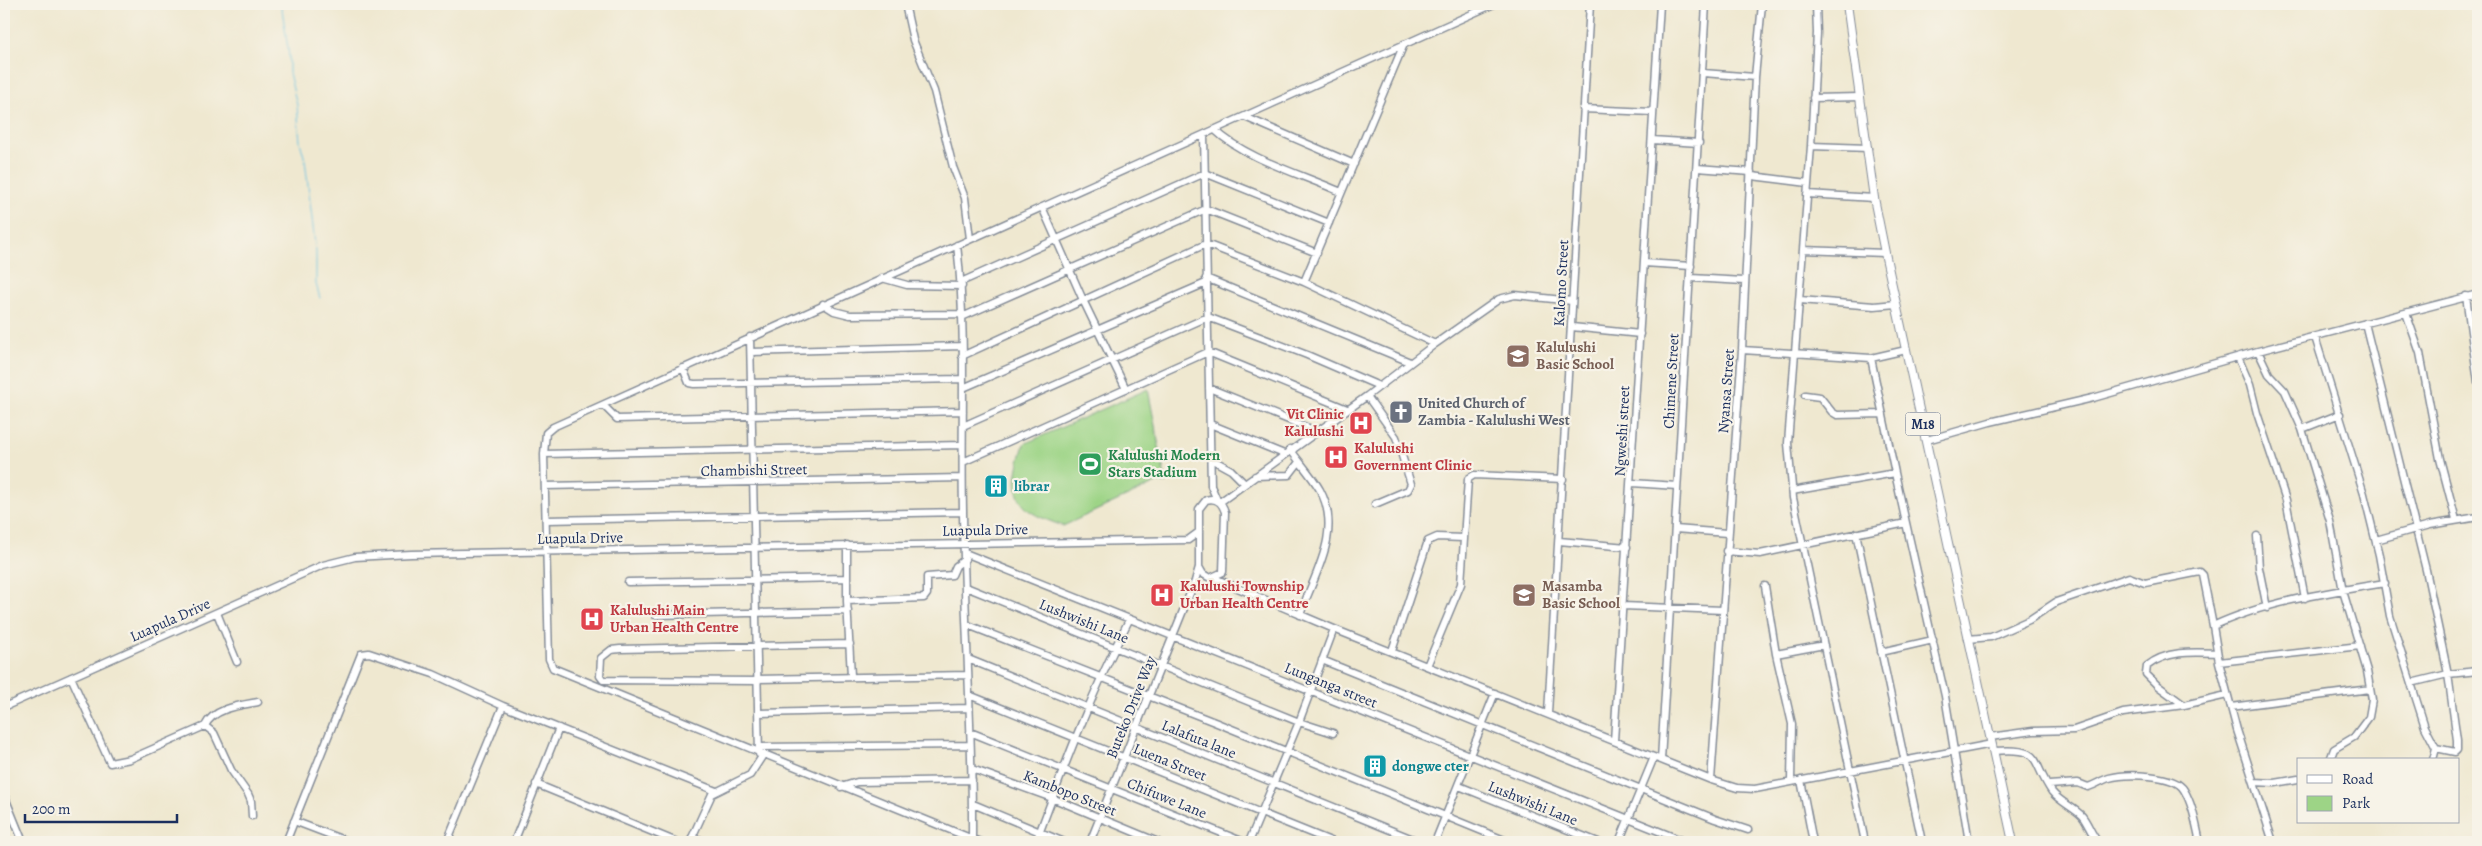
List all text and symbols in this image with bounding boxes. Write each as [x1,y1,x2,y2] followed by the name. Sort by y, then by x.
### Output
[1549,239,1573,327] street label: Kalomo Street
[1659,333,1683,429] street label: Chimene Street
[1536,337,1614,374] place label: Kalulushi Basic School
[1505,343,1531,369] school or university icon: Kalulushi Basic School
[1713,348,1739,434] street label: Nyansa Street
[1610,385,1634,477] street label: Ngweshi street
[1418,393,1570,430] place label: United Church of Zambia - Kalulushi West
[1388,399,1414,425] church icon: United Church of Zambia - Kalulushi West
[1284,404,1345,441] place label: Vit Clinic Kalulushi
[1348,410,1374,436] hospital icon: Vit Clinic Kalulushi
[1906,412,1940,436] road number: M18
[1354,438,1472,475] place label: Kalulushi Government Clinic
[1323,444,1349,470] hospital icon: Kalulushi Government Clinic
[1108,445,1221,482] place label: Kalulushi Modern Stars Stadium
[1077,451,1103,477] sports icon: Kalulushi Modern Stars Stadium
[700,459,808,481] street label: Chambishi Street
[983,473,1009,499] building icon: librar
[1014,476,1049,496] place label: librar
[942,519,1028,541] street label: Luapula Drive
[537,527,623,549] street label: Luapula Drive
[1180,576,1309,613] place label: Kalulushi Township Urban Health Centre
[1542,576,1620,613] place label: Masamba Basic School
[1149,582,1175,608] hospital icon: Kalulushi Township Urban Health Centre
[1511,582,1537,608] school or university icon: Masamba Basic School
[127,593,214,647] street label: Luapula Drive
[1036,594,1132,648] street label: Lushwishi Lane
[610,600,739,637] place label: Kalulushi Main Urban Health Centre
[579,606,605,632] hospital icon: Kalulushi Main Urban Health Centre
[1101,652,1161,761] street label: Buteko Drive Way
[1281,657,1381,713] street label: Lunganga street
[1159,715,1240,763] street label: Lalafuta lane
[1130,738,1210,786] street label: Luena Street
[1362,753,1388,779] building icon: dongwe cter
[1392,756,1469,776] place label: dongwe cter
[2297,758,2460,824] legend
[1020,765,1120,821] street label: Kambopo Street
[2342,769,2374,789] text: Road
[1124,773,1210,823] street label: Chifuwe Lane
[1485,776,1581,830] street label: Lushwishi Lane
[25,791,178,823] scale bar
[2342,793,2371,813] text: Park
[32,799,71,819] text: 200 m

